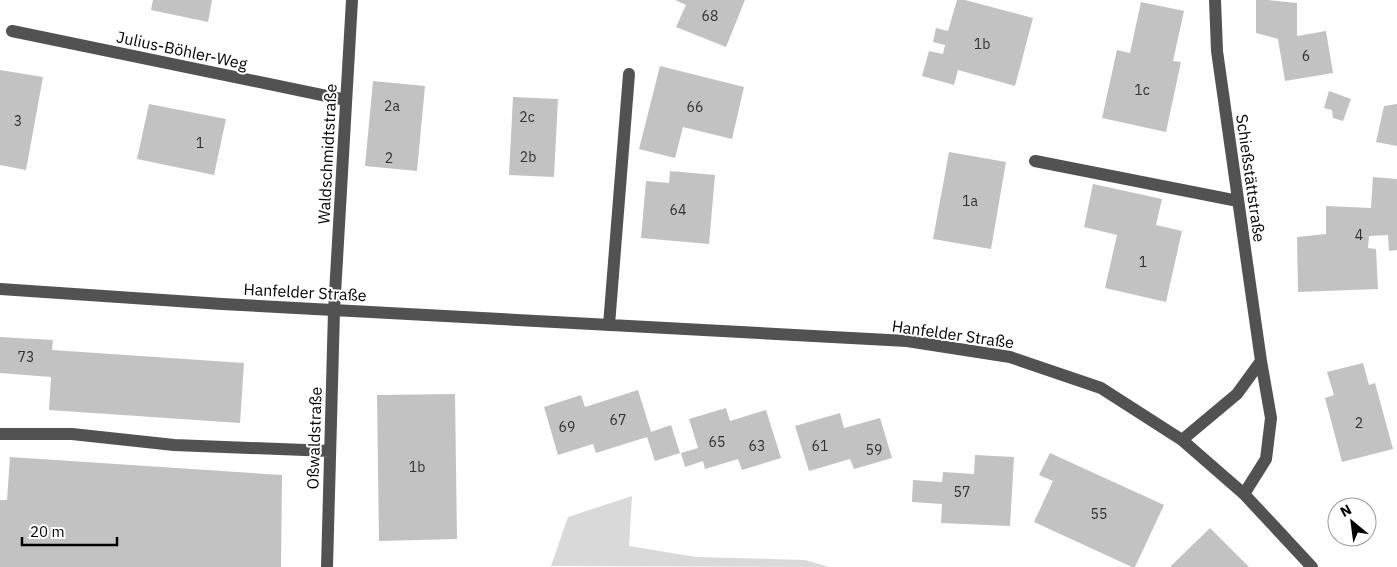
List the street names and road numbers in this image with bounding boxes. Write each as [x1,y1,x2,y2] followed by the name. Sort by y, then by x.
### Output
[115,26,250,74] street label: Julius-Böhler-Weg
[313,83,341,225] street label: Waldschmidtstraße
[1232,113,1270,244] street label: Schießstättstraße
[243,279,367,305] street label: Hanfelder Straße
[891,316,1016,353] street label: Hanfelder Straße
[302,386,326,490] street label: Oßwaldstraße

